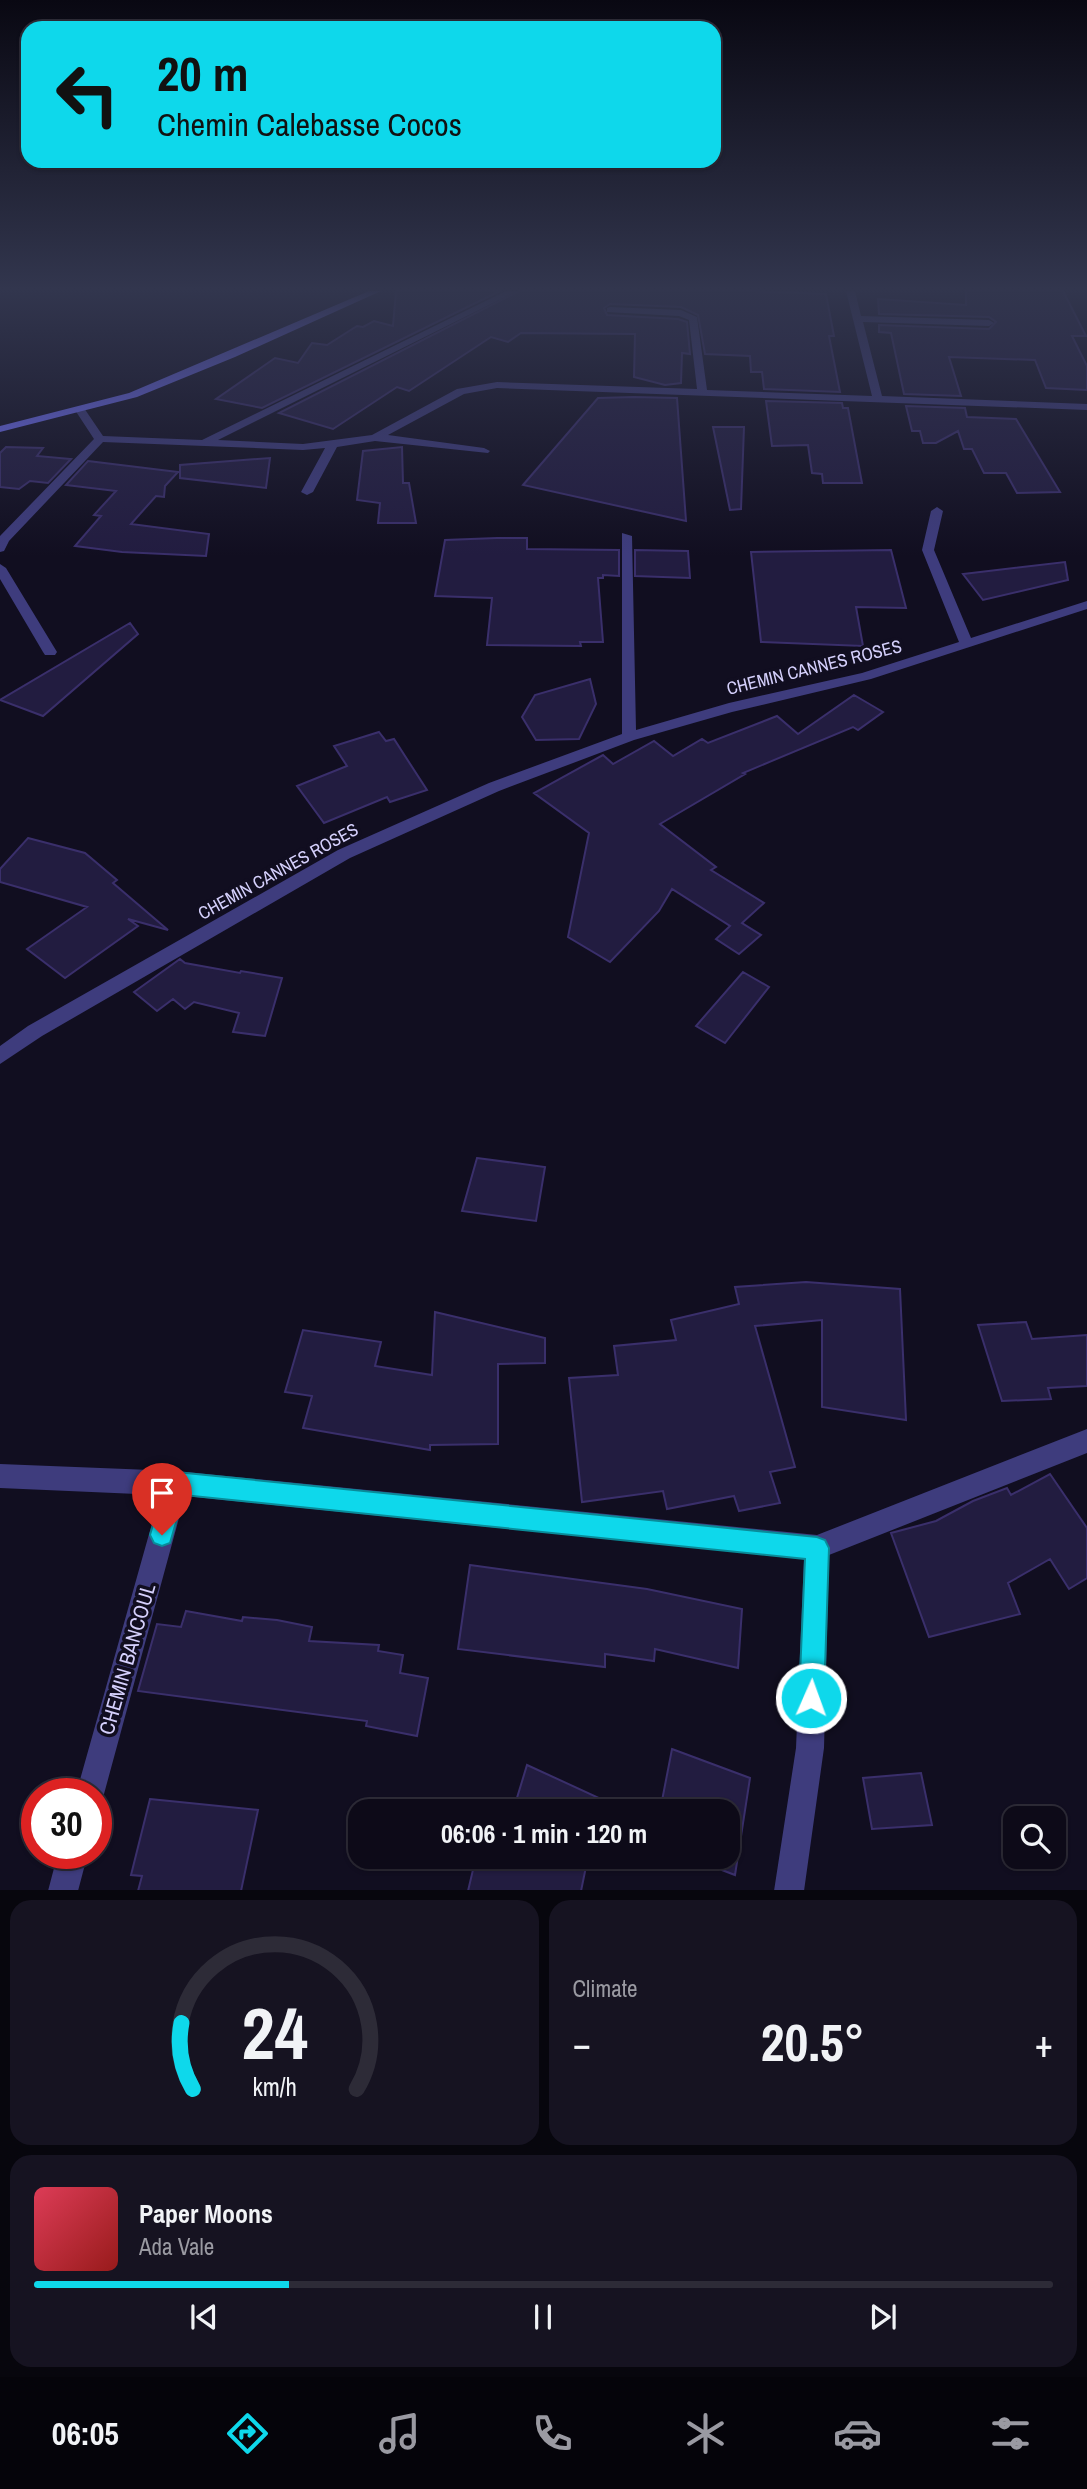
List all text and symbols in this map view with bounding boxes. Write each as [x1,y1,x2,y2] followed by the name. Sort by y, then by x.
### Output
[157,40,249,106] text: 20 m
[42,49,133,140] icon: left
[157,103,462,146] text: Chemin Calebasse Cocos
[724,633,904,701] street label: CHEMIN CANNES ROSES
[193,816,363,925] street label: CHEMIN CANNES ROSES
[132,1463,192,1535] pin
[143,1474,181,1512] icon: arrive
[92,1580,163,1738] street label: CHEMIN BANCOUL
[774,1661,848,1735] position arrow
[21,1778,112,1869] speed limit sign: 30
[1003,1806,1066,1869] map controls
[1003,1806,1066,1869] button: search
[441,1816,647,1851] text: 06:06 · 1 min · 120 m
[573,1973,637,2004] text: Climate
[241,1984,307,2082] text: 24
[761,2007,865,2077] text: 20.5°
[573,2018,591,2069] text: −
[1035,2018,1053,2069] text: +
[252,2069,296,2103] text: km/h
[139,2196,273,2231] text: Paper Moons
[139,2231,214,2262] text: Ada Vale
[185,2298,223,2336] icon: previous
[524,2298,562,2336] icon: pause
[864,2298,902,2336] icon: next
[223,2409,272,2458] icon: directions
[375,2409,424,2458] icon: music
[528,2409,577,2458] icon: phone
[681,2409,730,2458] icon: climate
[833,2409,882,2458] icon: car
[986,2409,1035,2458] icon: filters
[52,2412,119,2455] text: 06:05

